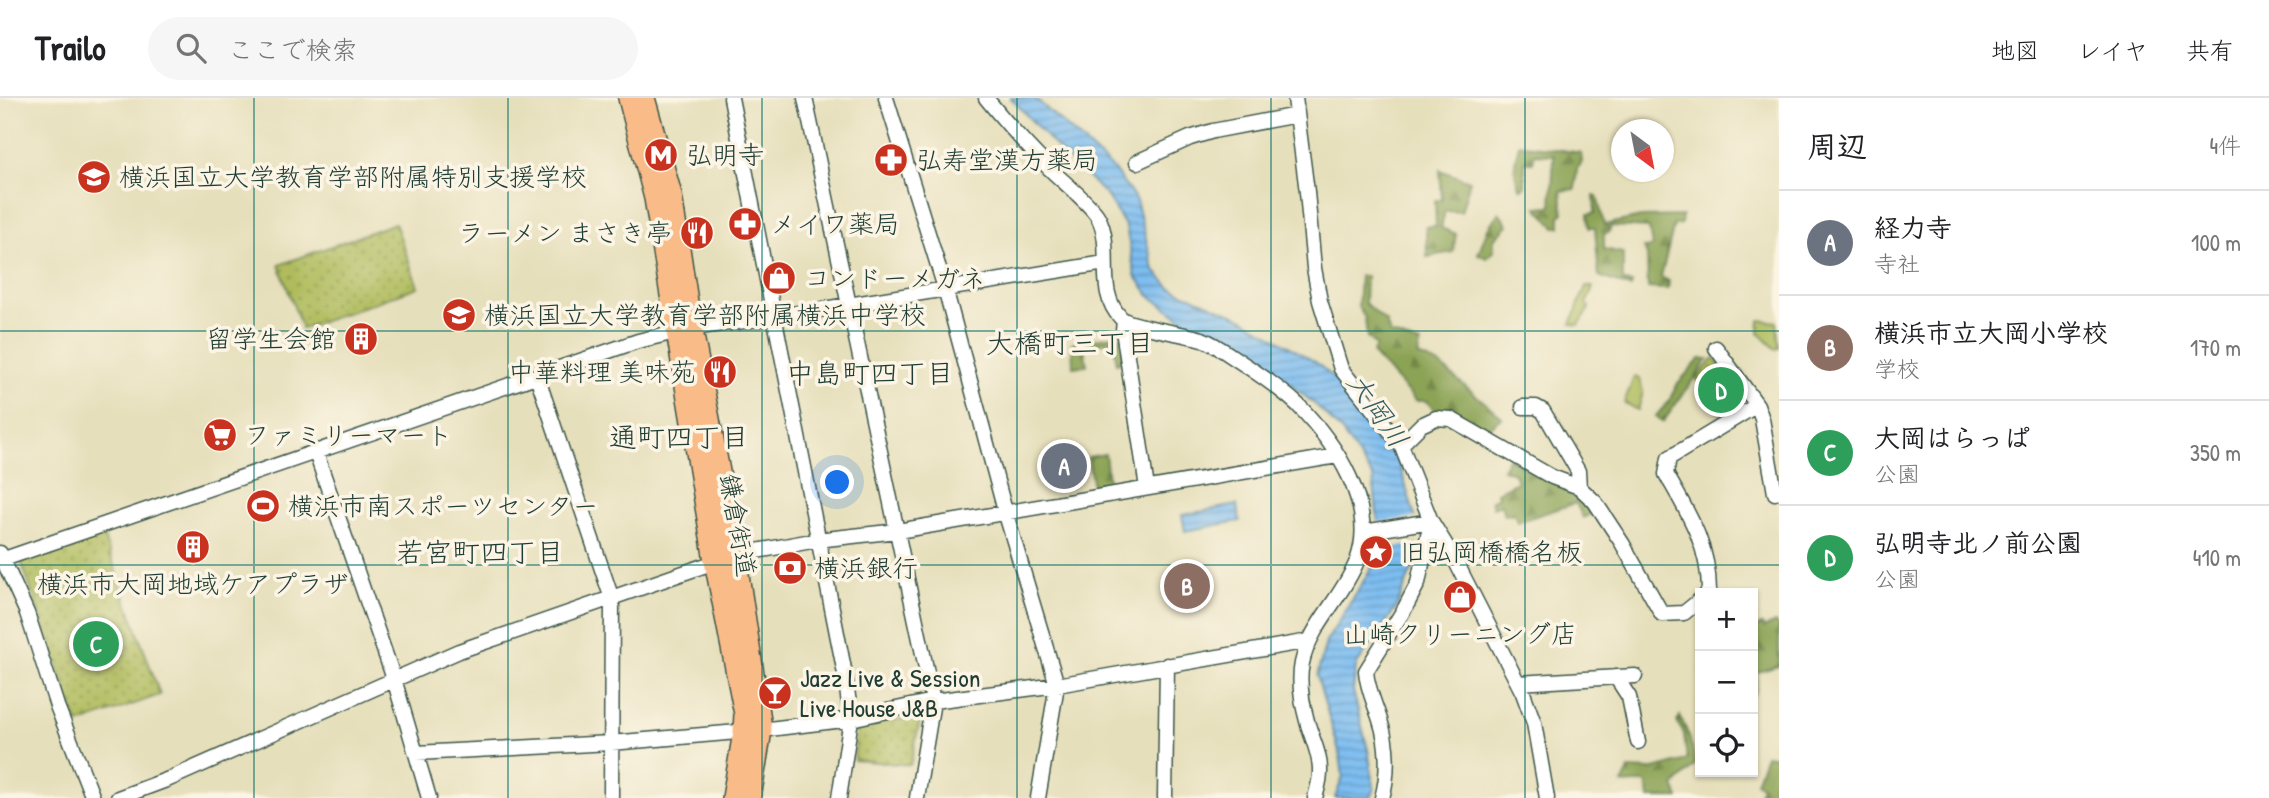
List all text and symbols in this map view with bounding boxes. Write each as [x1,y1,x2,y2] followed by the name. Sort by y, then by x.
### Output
[148,17,638,80] search box
[35,26,106,70] text: Trailo
[172,29,210,67] icon: search
[228,32,358,67] text: ここで検索
[1991,34,2039,66] text: 地図
[2077,34,2148,66] text: レイヤ
[2186,34,2234,66] text: 共有
[1611,119,1674,182] north arrow
[1807,126,1867,166] text: 周辺
[2209,130,2241,161] text: 4件
[642,136,680,174] metro station icon: 弘明寺
[686,137,764,172] place label: 弘明寺
[872,141,910,179] pharmacy icon: 弘寿堂漢方薬局
[916,142,1098,177] place label: 弘寿堂漢方薬局
[75,158,113,196] school or university icon: 横浜国立大学教育学部附属特別支援学校
[119,159,587,194] place label: 横浜国立大学教育学部附属特別支援学校
[726,205,764,243] pharmacy icon: メイワ薬局
[770,206,900,241] place label: メイワ薬局
[1874,210,1952,245] text: 経力寺
[678,214,716,252] restaurant icon: ラーメン まさき亭
[458,215,672,250] place label: ラーメン まさき亭
[1824,227,1836,258] text: A
[2191,227,2241,258] text: 100 m
[1874,248,1920,279] text: 寺社
[760,259,798,297] shop icon: コンドーメガネ
[804,260,986,295] place label: コンドーメガネ
[440,296,478,334] school or university icon: 横浜国立大学教育学部附属横浜中学校
[484,297,926,332] place label: 横浜国立大学教育学部附属横浜中学校
[1874,315,2108,350] text: 横浜市立大岡小学校
[342,320,380,358] building icon: 留学生会館
[206,321,336,356] place label: 留学生会館
[986,324,1154,362] district label: 大橋町三丁目
[1824,332,1836,363] text: B
[2190,332,2241,363] text: 170 m
[701,353,739,391] restaurant icon: 中華料理 美味苑
[1874,353,1920,384] text: 学校
[508,354,696,389] place label: 中華料理 美味苑
[786,354,954,392] district label: 中島町四丁目
[1698,364,1744,416] pin: D
[1338,365,1418,455] water label: 大岡川
[201,416,239,454] supermarket icon: ファミリーマート
[244,417,453,452] place label: ファミリーマート
[609,418,749,456] district label: 通町四丁目
[1874,420,2030,455] text: 大岡はらっぱ
[1824,437,1836,468] text: C
[2190,437,2241,468] text: 350 m
[1041,440,1087,492] pin: A
[1874,458,1920,489] text: 公園
[820,465,854,499] your location
[712,471,765,579] street label: 鎌倉街道
[244,487,282,525] sports icon: 横浜市南スポーツセンター
[288,488,598,523] place label: 横浜市南スポーツセンター
[1874,525,2082,560] text: 弘明寺北ノ前公園
[174,528,212,566] building icon: 横浜市大岡地域ケアプラザ
[396,533,564,571] district label: 若宮町四丁目
[1357,533,1395,571] place icon: 旧弘岡橋橋名板
[1400,534,1582,569] place label: 旧弘岡橋橋名板
[1825,542,1835,573] text: D
[2193,542,2241,573] text: 410 m
[771,549,809,587] bank icon: 横浜銀行
[814,550,918,585] place label: 横浜銀行
[1164,560,1210,612] pin: B
[1874,563,1920,594] text: 公園
[37,566,349,601] place label: 横浜市大岡地域ケアプラザ
[1441,578,1479,616] shop icon: 山崎クリーニング店
[1695,588,1758,777] map controls
[1695,588,1758,651] button: +
[1343,616,1577,651] place label: 山崎クリーニング店
[73,618,119,670] pin: C
[1695,651,1758,714] button: −
[800,660,980,725] place label: Jazz Live & Session Live House J&B
[756,674,794,712] bar icon: Jazz Live & Session Live House J&B
[1695,714,1758,777] button: locate

